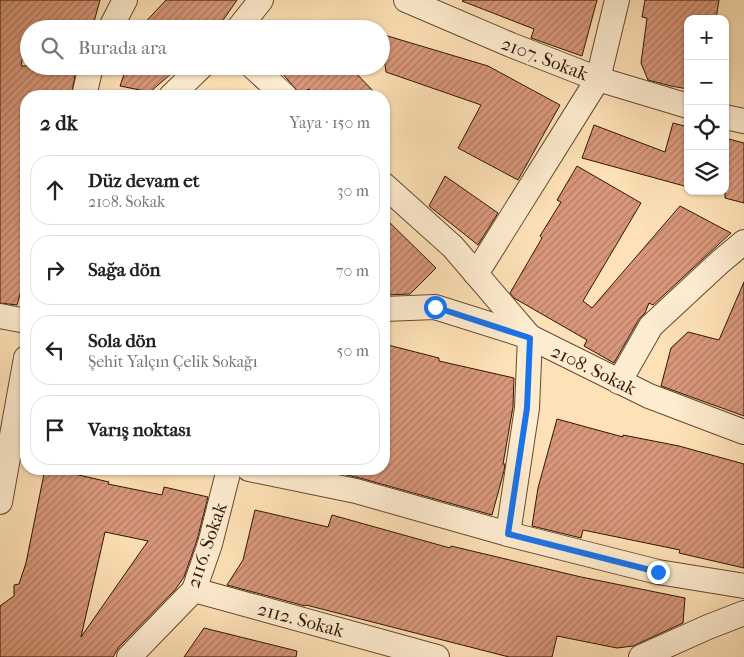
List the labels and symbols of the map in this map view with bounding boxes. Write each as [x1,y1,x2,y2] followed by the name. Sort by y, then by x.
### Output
[498,32,591,86] street label: 2107. Sokak
[424,296,447,319] route start
[547,340,640,400] street label: 2108. Sokak
[182,500,232,591] street label: 2116. Sokak
[647,561,670,584] route end
[255,598,347,642] street label: 2112. Sokak

